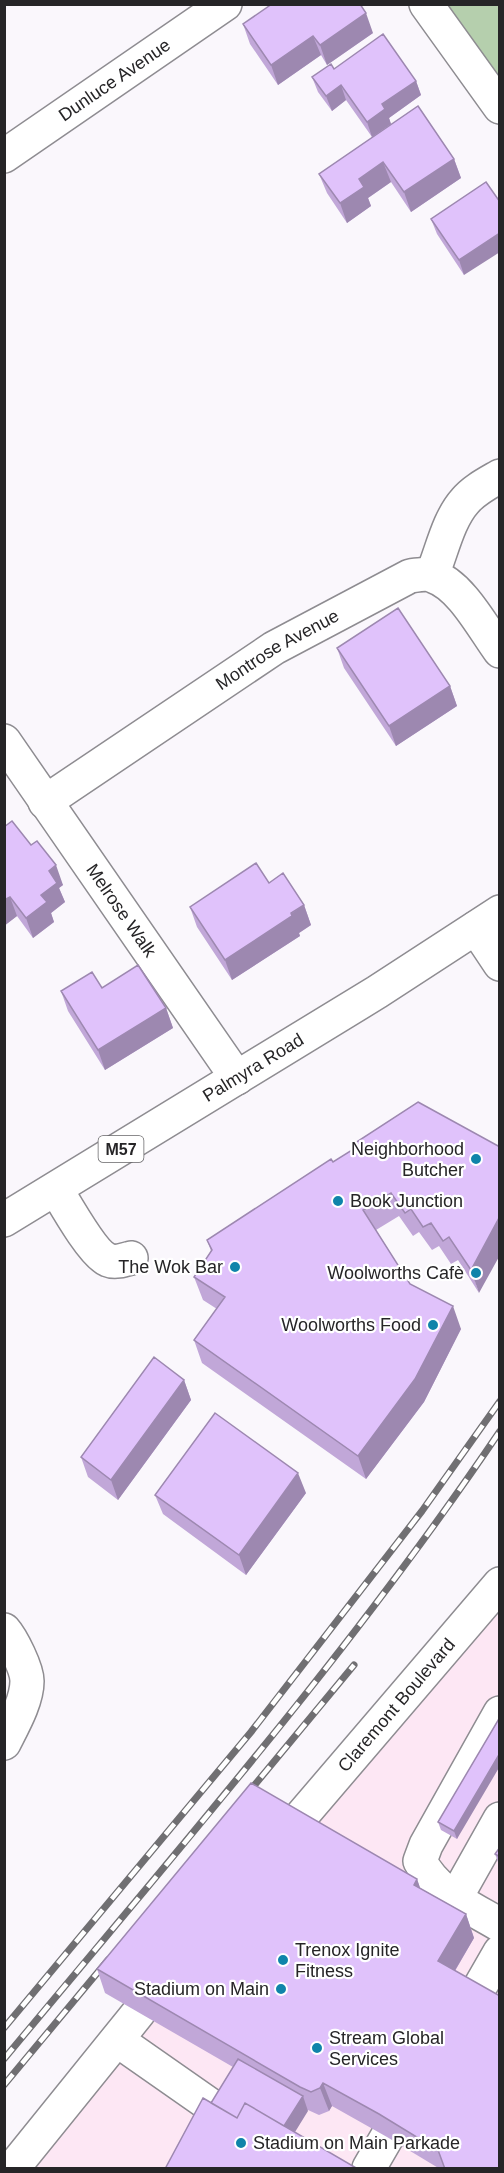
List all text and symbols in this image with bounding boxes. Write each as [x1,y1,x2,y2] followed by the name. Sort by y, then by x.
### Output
[55,35,174,125] street label: Dunluce Avenue
[212,605,342,694] street label: Montrose Avenue
[82,860,161,962] street label: Melrose Walk
[199,1029,307,1106] street label: Palmyra Road
[98,1136,144,1162] road number: M57
[351,1139,464,1180] place label: Neighborhood Butcher
[469,1152,483,1166] marker: Neighborhood Butcher
[350,1191,463,1211] place label: Book Junction
[331,1194,345,1208] marker: Book Junction
[118,1257,223,1277] place label: The Wok Bar
[228,1260,242,1274] marker: The Wok Bar
[327,1263,464,1283] place label: Woolworths Cafè
[469,1266,483,1280] marker: Woolworths Cafè
[281,1315,421,1335] place label: Woolworths Food
[426,1318,440,1332] marker: Woolworths Food
[334,1634,459,1776] street label: Claremont Boulevard
[295,1940,399,1981] place label: Trenox Ignite Fitness
[276,1953,290,1967] marker: Trenox Ignite Fitness
[134,1979,269,1999] place label: Stadium on Main
[274,1982,288,1996] marker: Stadium on Main
[329,2028,444,2069] place label: Stream Global Services
[310,2041,324,2055] marker: Stream Global Services
[253,2133,460,2153] place label: Stadium on Main Parkade
[234,2136,248,2150] marker: Stadium on Main Parkade

